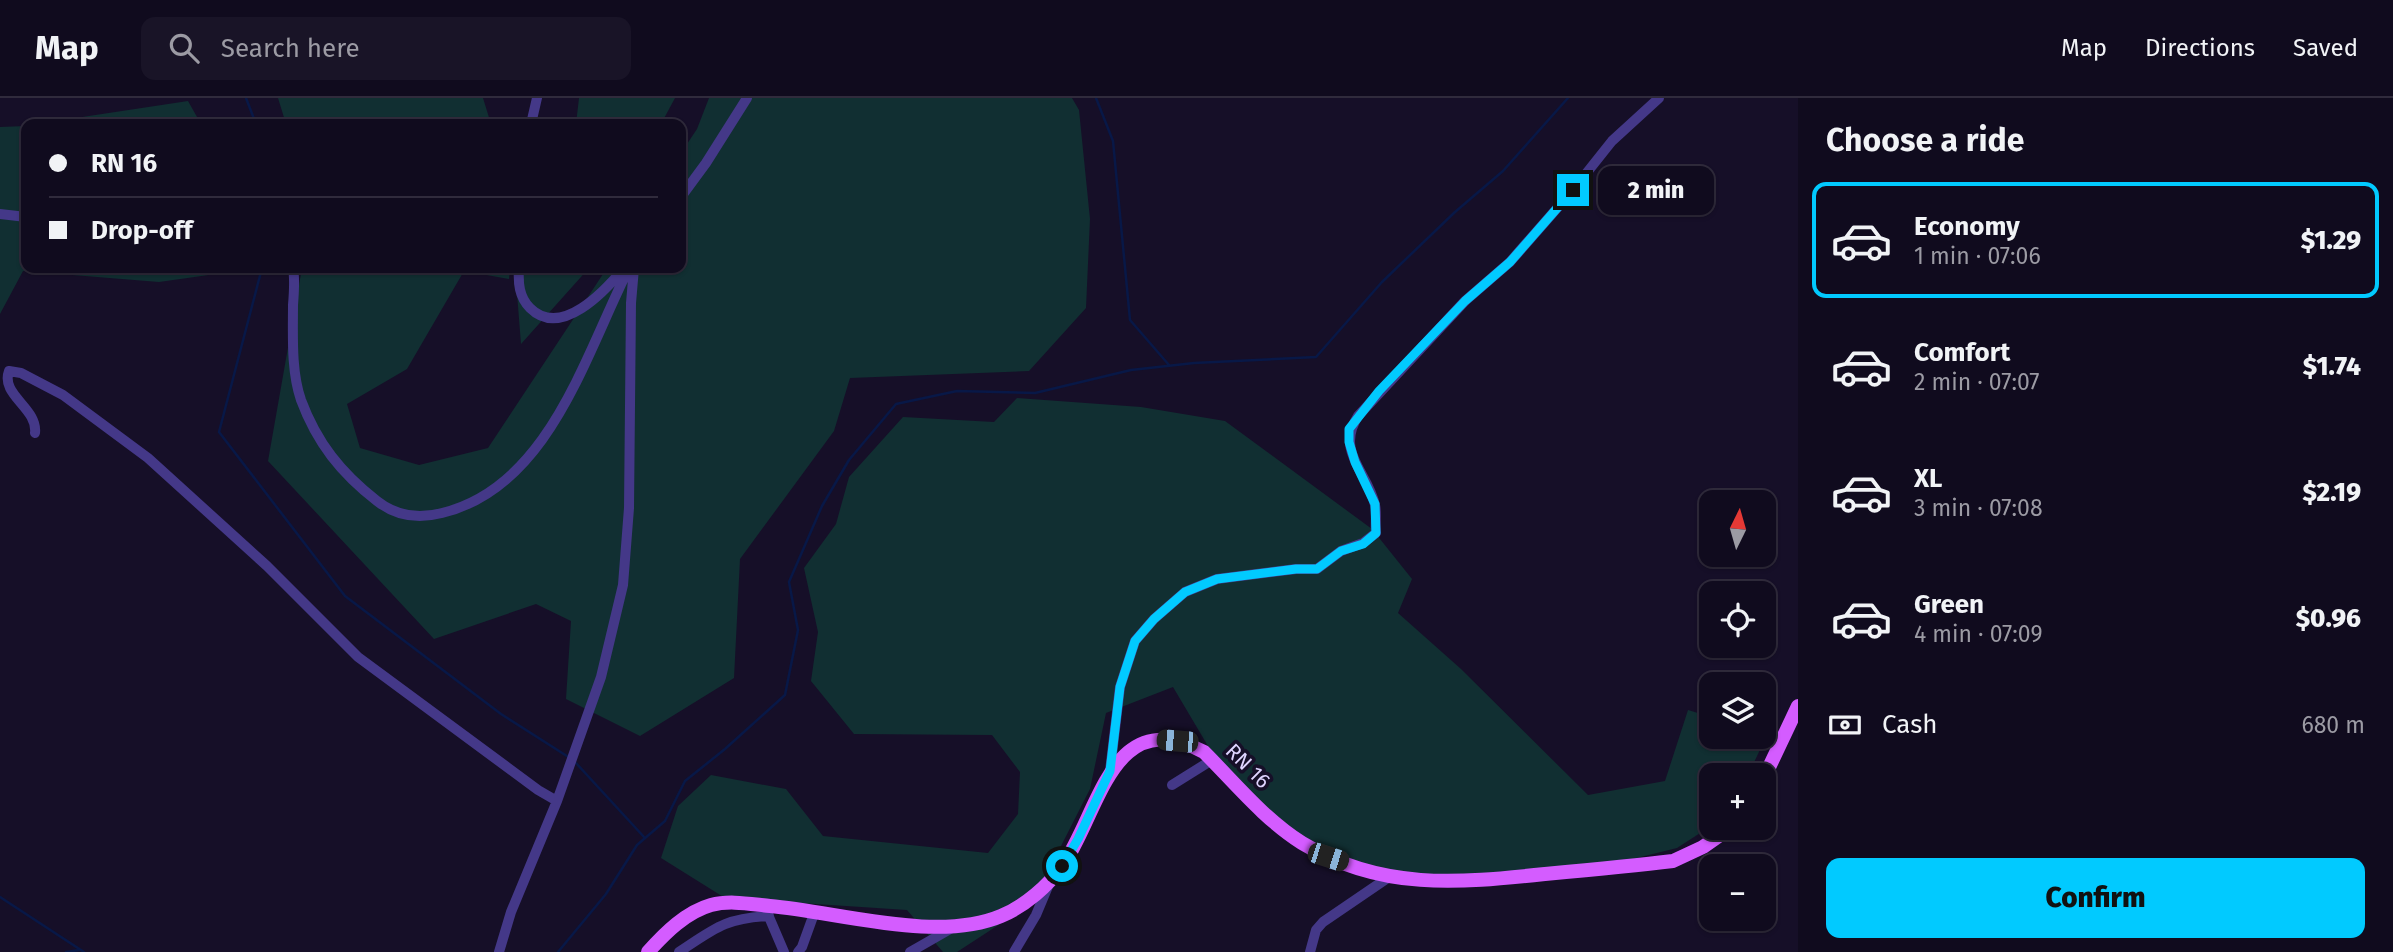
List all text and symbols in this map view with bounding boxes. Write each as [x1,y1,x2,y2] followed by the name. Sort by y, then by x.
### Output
[141,17,631,80] search box
[35,28,99,68] text: Map
[165,29,203,67] icon: search
[221,33,360,64] text: Search here
[2061,34,2107,62] text: Map
[2145,34,2255,62] text: Directions
[2293,34,2358,62] text: Saved
[1826,121,2024,159] text: Choose a ride
[91,148,157,179] text: RN 16
[1598,166,1713,214] callout: 2 min
[1557,174,1589,206] route end
[1628,176,1684,204] text: 2 min
[1830,209,1893,272] icon: car
[1914,211,2020,242] text: Economy
[91,215,193,246] text: Drop-off
[2301,225,2361,256] text: $1.29
[1914,242,2041,270] text: 1 min · 07:06
[1830,335,1893,398] icon: car
[1914,337,2010,368] text: Comfort
[2303,351,2361,382] text: $1.74
[1914,368,2040,396] text: 2 min · 07:07
[1830,461,1893,524] icon: car
[1914,463,1942,494] text: XL
[2302,477,2361,508] text: $2.19
[1699,490,1776,567] north arrow
[1699,490,1776,931] map controls
[1914,494,2043,522] text: 3 min · 07:08
[1699,581,1776,658] button: locate
[1830,587,1893,650] icon: car
[1914,589,1984,620] text: Green
[2296,603,2361,634] text: $0.96
[1914,620,2043,648] text: 4 min · 07:09
[1699,672,1776,749] button: layers
[1826,706,1864,744] icon: cash
[1882,709,1938,740] text: Cash
[2301,711,2365,739] text: 680 m
[1156,729,1199,753] car
[1220,738,1276,794] street label: RN 16
[1699,763,1776,840] button: +
[1305,841,1352,873] car
[1046,850,1078,882] route start
[1699,854,1776,931] button: −
[1826,858,2365,938] button: Confirm

